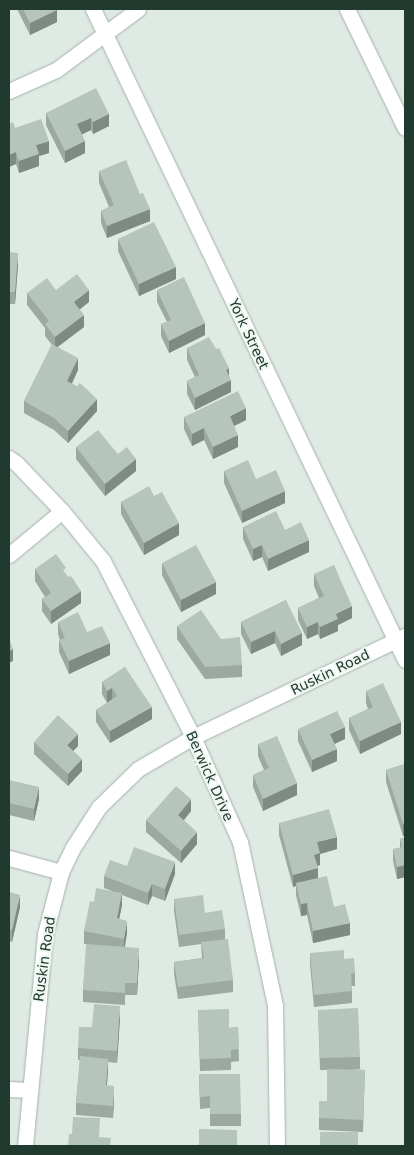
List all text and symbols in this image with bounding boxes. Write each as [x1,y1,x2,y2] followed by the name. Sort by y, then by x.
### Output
[225,296,273,372] street label: York Street
[288,646,372,698] street label: Ruskin Road
[183,728,237,824] street label: Berwick Drive
[30,915,58,1003] street label: Ruskin Road

